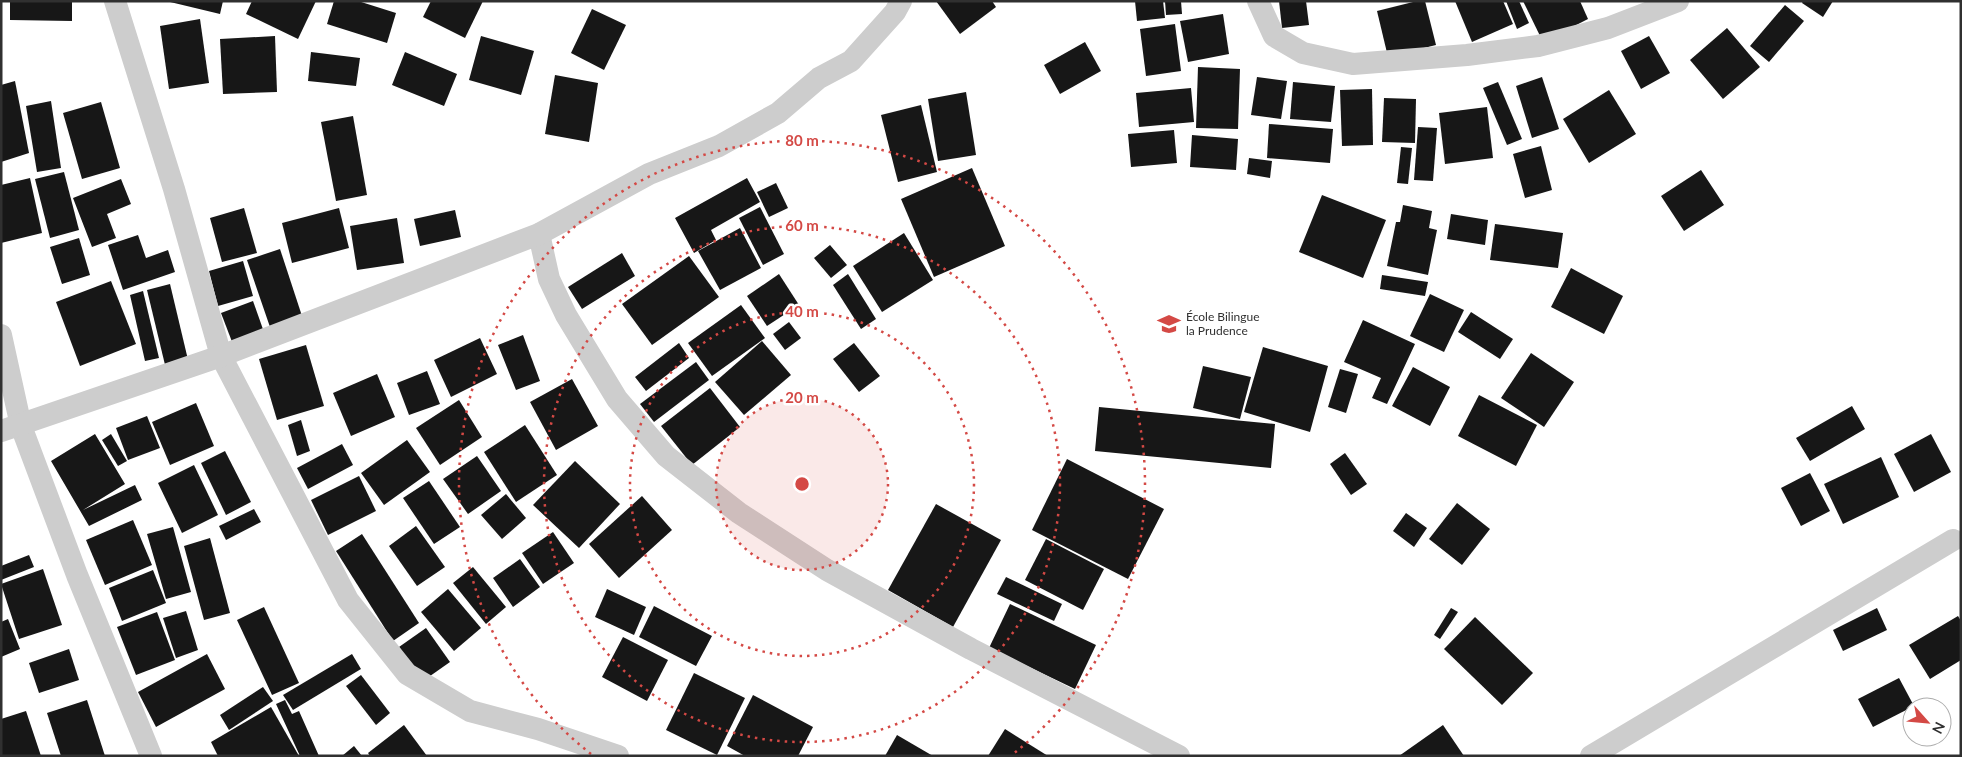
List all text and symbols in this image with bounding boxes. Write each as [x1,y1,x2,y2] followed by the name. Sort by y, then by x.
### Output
[785,131,819,149] text: 80 m
[785,216,819,234] text: 60 m
[785,302,819,320] text: 40 m
[1186,309,1260,338] place label: École Bilingue la Prudence
[1156,311,1182,337] school or university icon: École Bilingue la Prudence
[785,388,819,406] text: 20 m
[793,475,811,493] centre of rings
[1902,697,1952,747] north arrow
[1929,719,1949,737] text: N

